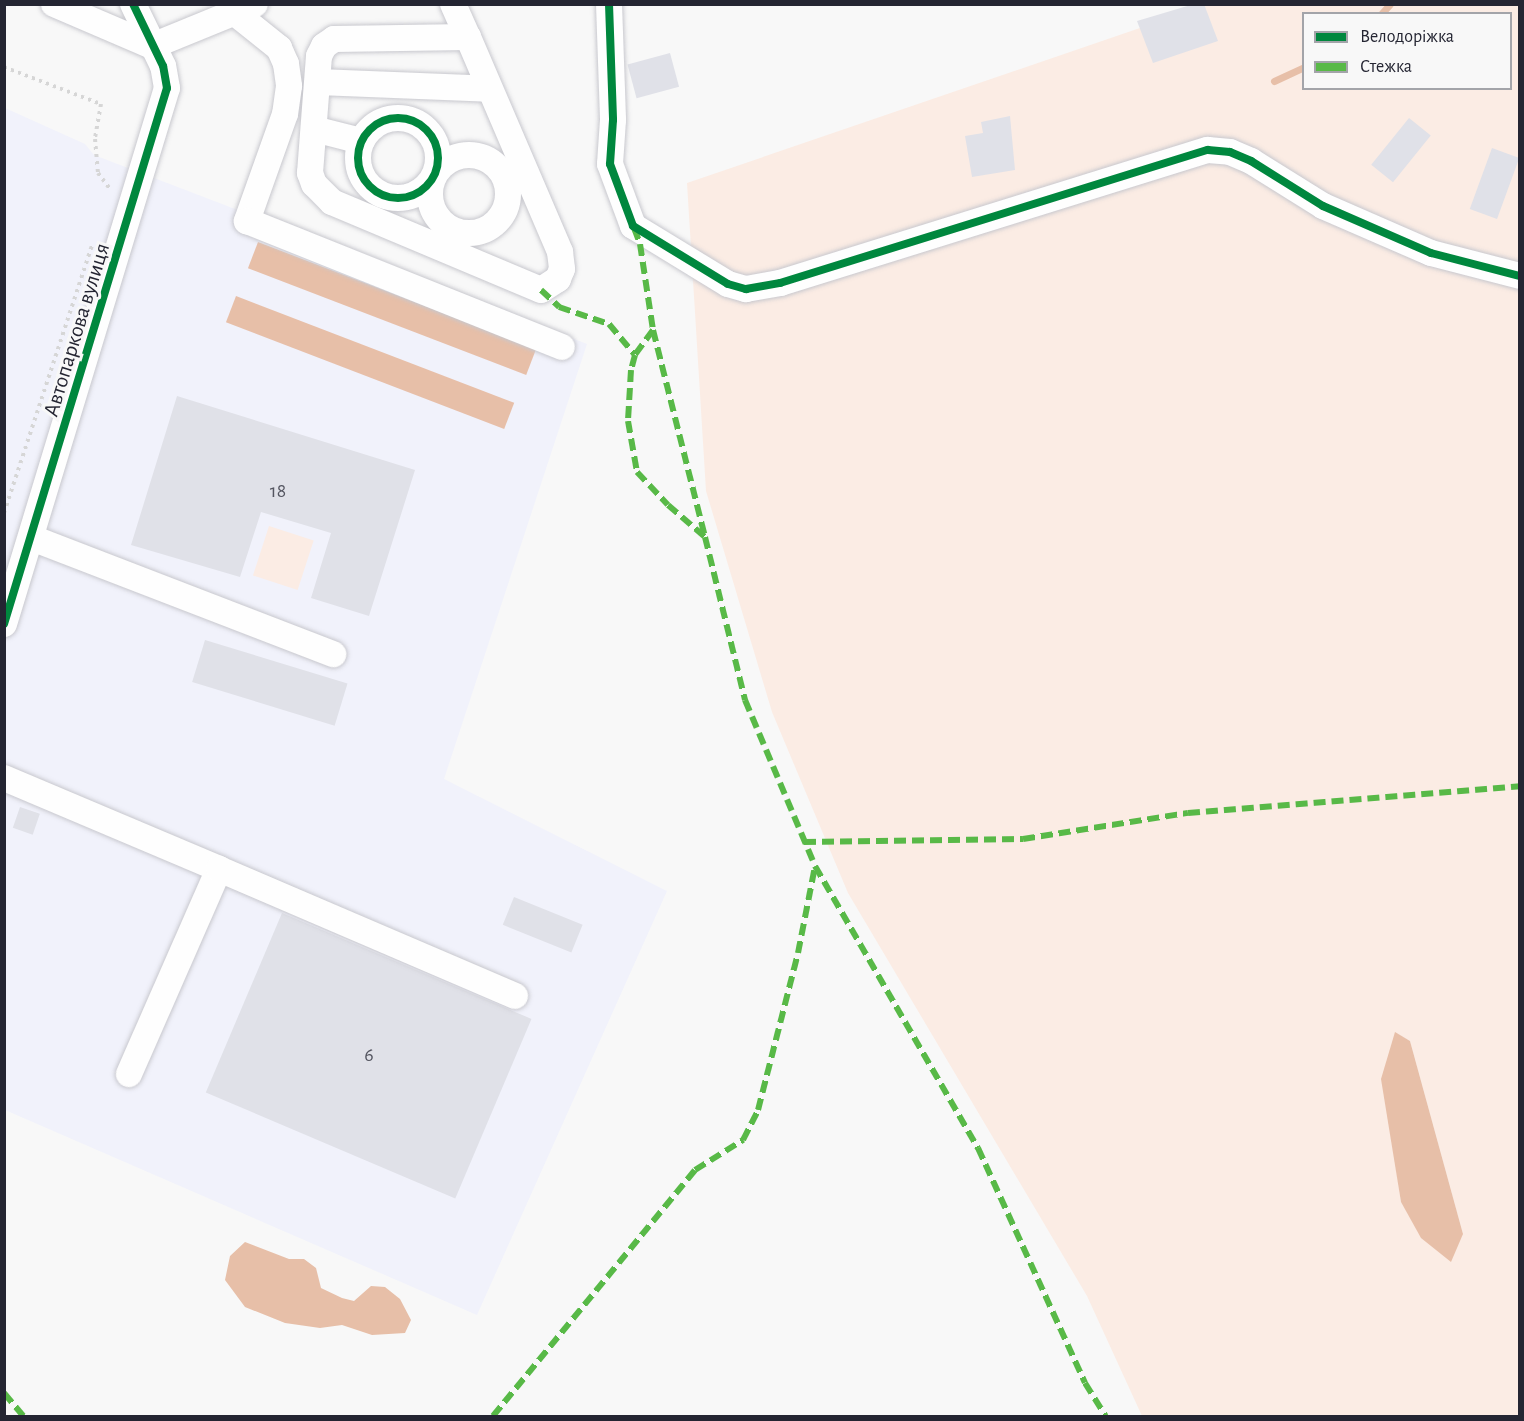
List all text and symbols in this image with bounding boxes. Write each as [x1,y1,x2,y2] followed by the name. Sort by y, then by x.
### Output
[1302,12,1512,90] legend
[1360,28,1454,46] text: Велодоріжка
[1360,58,1412,76] text: Стежка
[38,240,116,420] street label: Автопаркова вулиця
[270,479,286,503] house number: 18
[364,1043,374,1067] house number: 6

